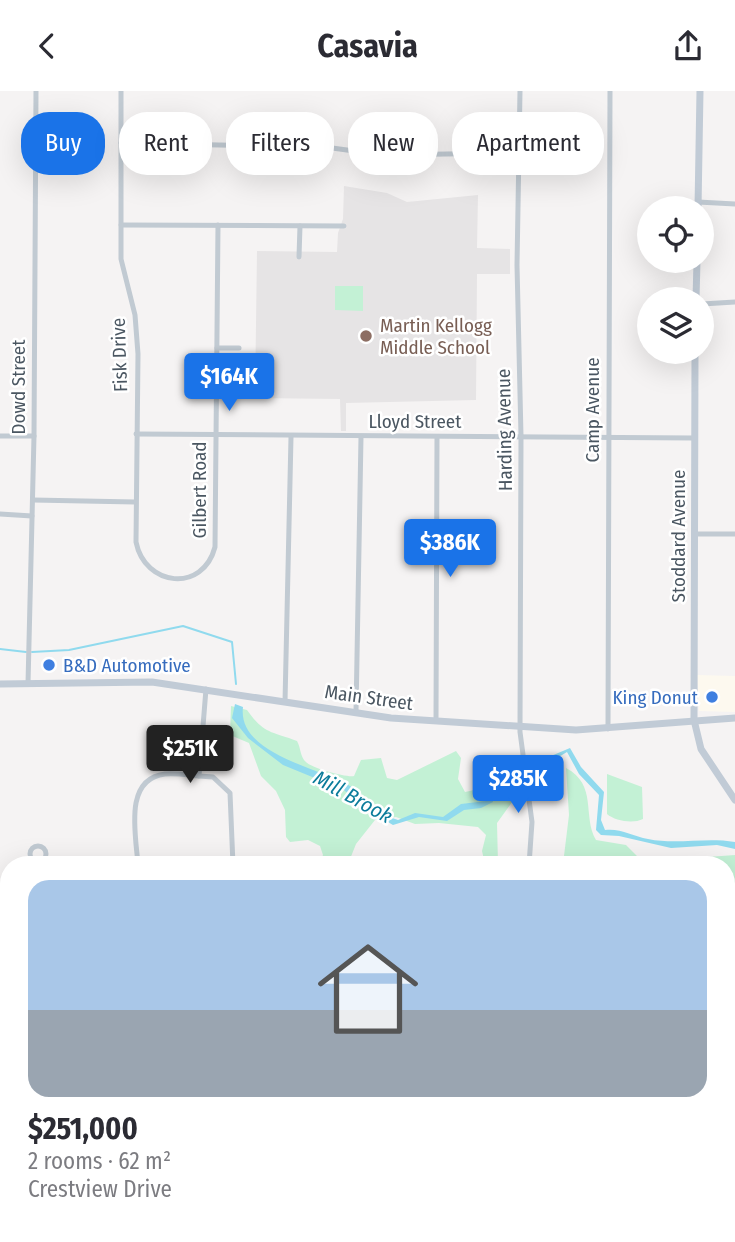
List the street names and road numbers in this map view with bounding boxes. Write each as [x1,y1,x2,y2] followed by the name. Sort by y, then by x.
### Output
[107,318,132,392] street label: Fisk Drive
[7,339,30,434] street label: Dowd Street
[581,357,604,463] street label: Camp Avenue
[492,369,517,491] street label: Harding Avenue
[369,410,462,433] street label: Lloyd Street
[188,442,211,538] street label: Gilbert Road
[667,470,690,602] street label: Stoddard Avenue
[323,680,415,715] street label: Main Street

